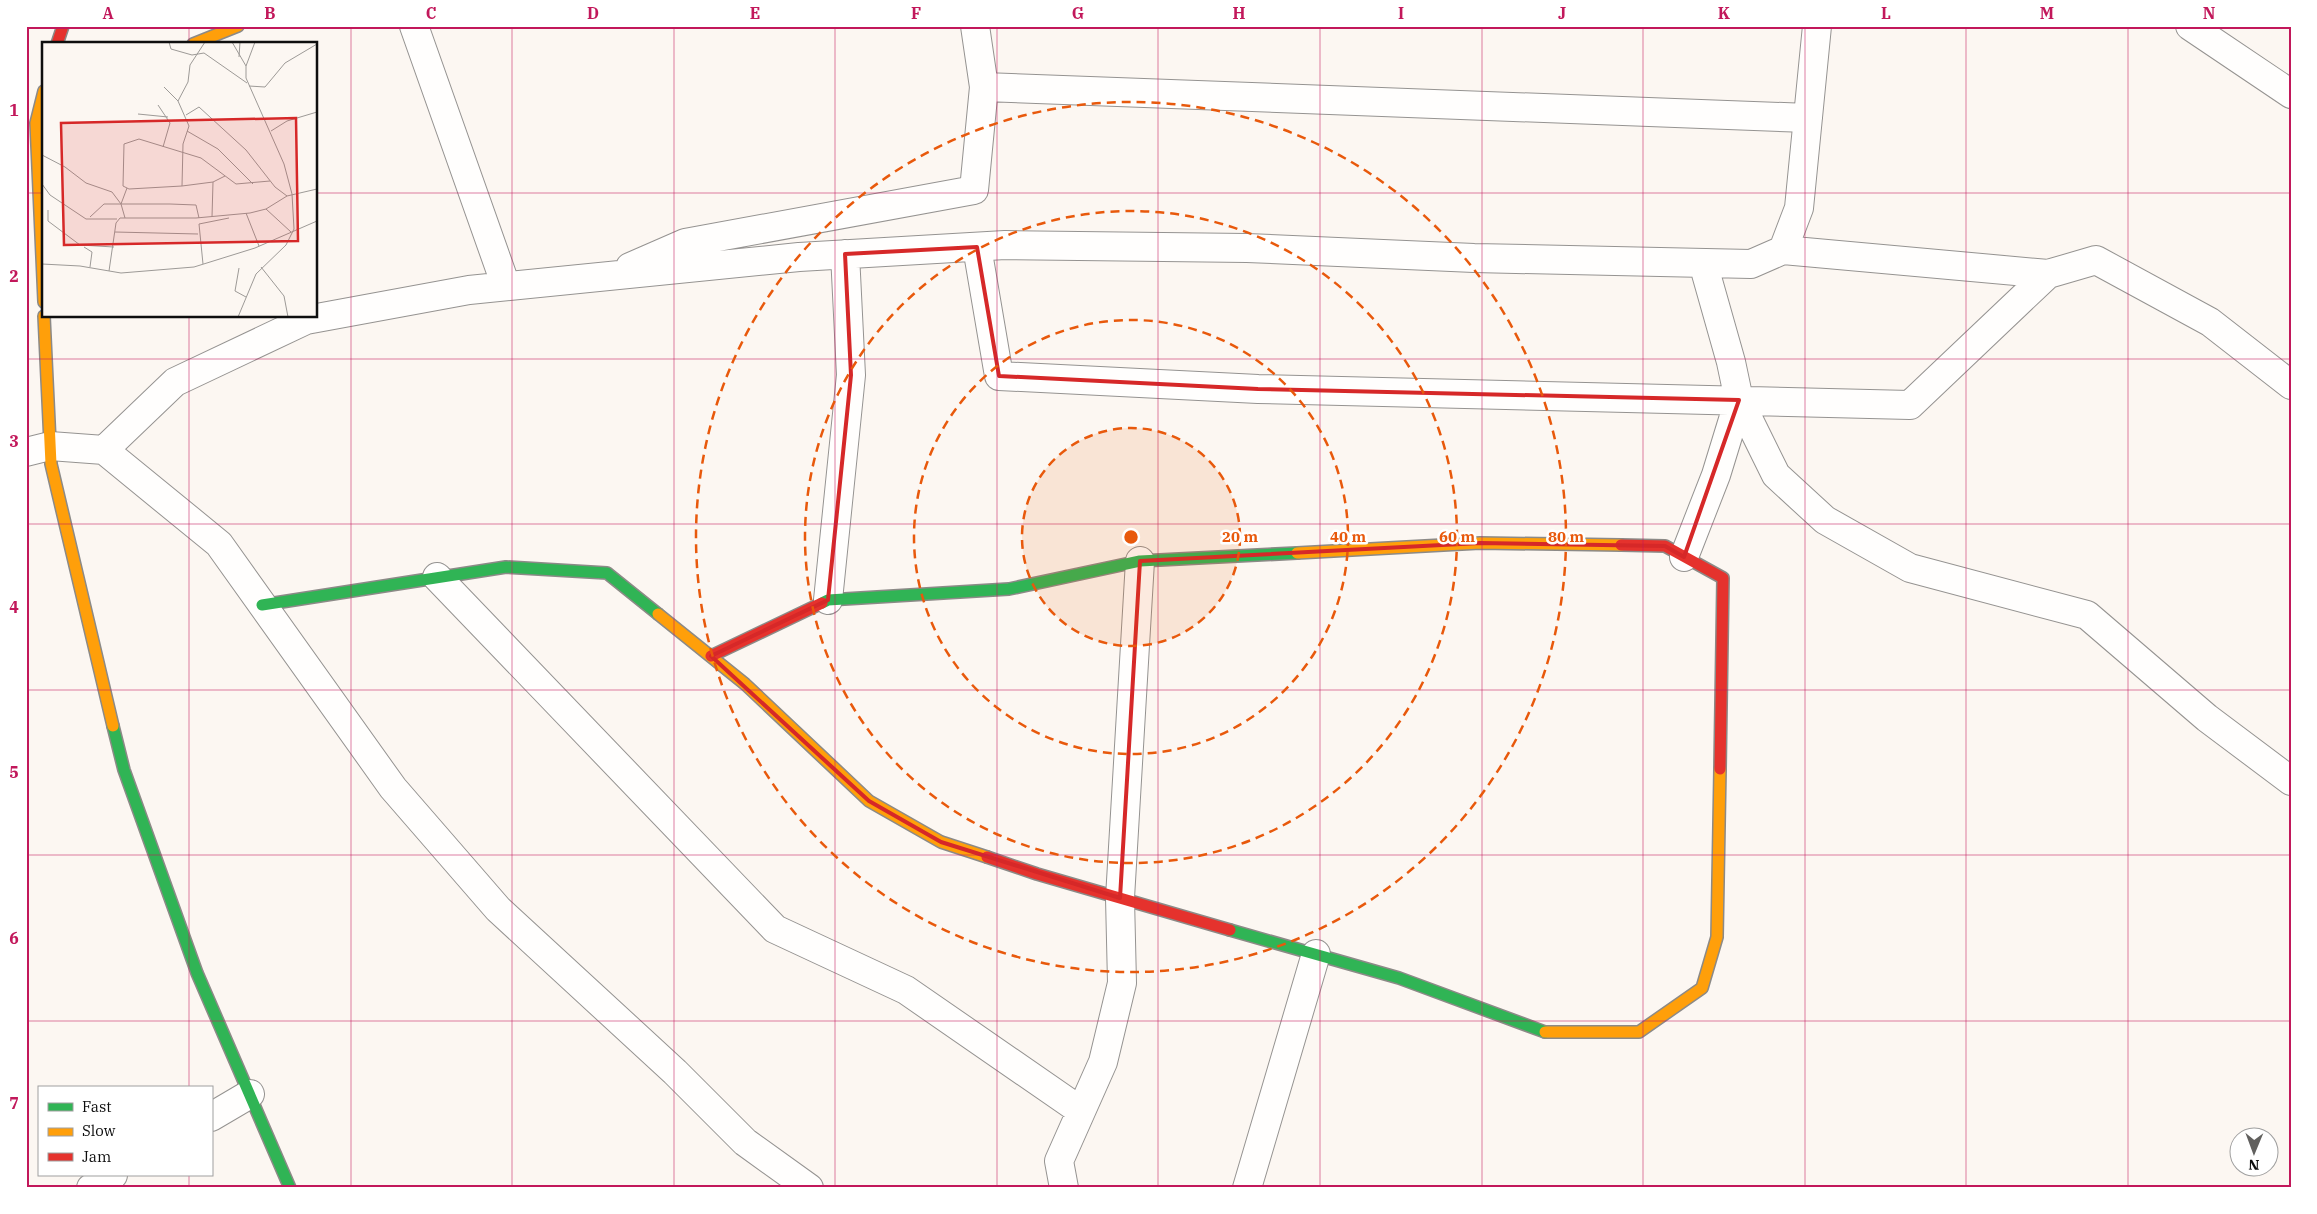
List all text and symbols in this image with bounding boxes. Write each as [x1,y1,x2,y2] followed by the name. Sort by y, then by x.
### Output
[102,3,114,23] text: A
[264,3,276,23] text: B
[426,3,436,23] text: C
[587,3,599,23] text: D
[750,3,760,23] text: E
[911,3,921,23] text: F
[1072,3,1084,23] text: G
[1233,3,1246,23] text: H
[1398,3,1404,23] text: I
[1558,3,1566,23] text: J
[1718,3,1731,23] text: K
[1881,3,1891,23] text: L
[2040,3,2054,23] text: M
[2203,3,2215,23] text: N
[42,42,318,318] inset map
[9,100,19,120] text: 1
[9,266,19,286] text: 2
[9,431,19,451] text: 3
[1222,527,1258,546] text: 20 m
[1330,527,1366,546] text: 40 m
[1439,527,1475,546] text: 60 m
[1548,527,1584,546] text: 80 m
[1122,528,1140,546] centre of rings
[9,597,19,617] text: 4
[9,762,19,782] text: 5
[9,928,19,948] text: 6
[38,1086,212,1176] legend
[9,1093,19,1113] text: 7
[82,1097,112,1116] text: Fast
[82,1121,116,1140] text: Slow
[2230,1126,2280,1176] north arrow
[82,1147,111,1166] text: Jam
[2248,1156,2259,1174] text: N

